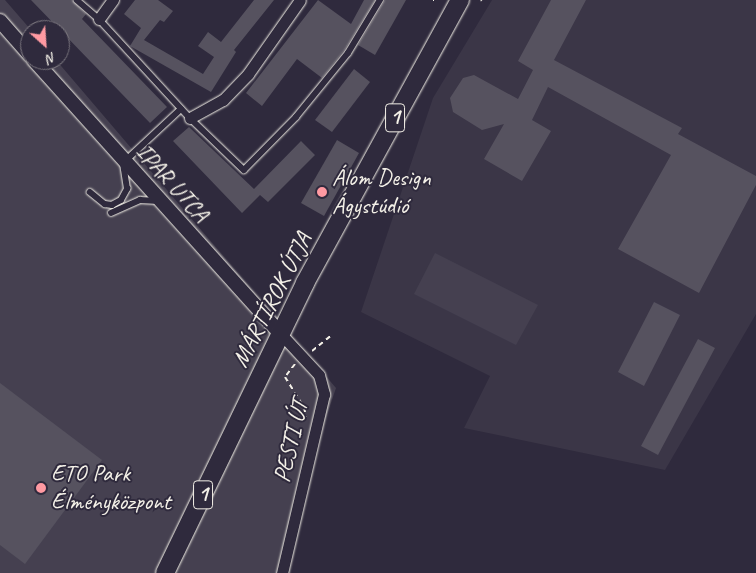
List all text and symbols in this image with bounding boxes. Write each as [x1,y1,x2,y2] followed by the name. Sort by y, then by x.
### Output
[20,20,70,70] north arrow
[44,48,59,68] text: N
[385,99,405,138] road number: 1
[129,138,215,228] street label: IPAR UTCA
[332,164,431,220] place label: Álom Design Ágystúdió
[316,186,328,198] marker: Álom Design Ágystúdió
[226,228,318,372] street label: MÁRTÍROK ÚTJA
[268,397,314,485] street label: PESTI ÚT
[51,460,171,516] place label: ETO Park Élményközpont
[193,476,213,514] road number: 1
[35,482,47,494] marker: ETO Park Élményközpont

